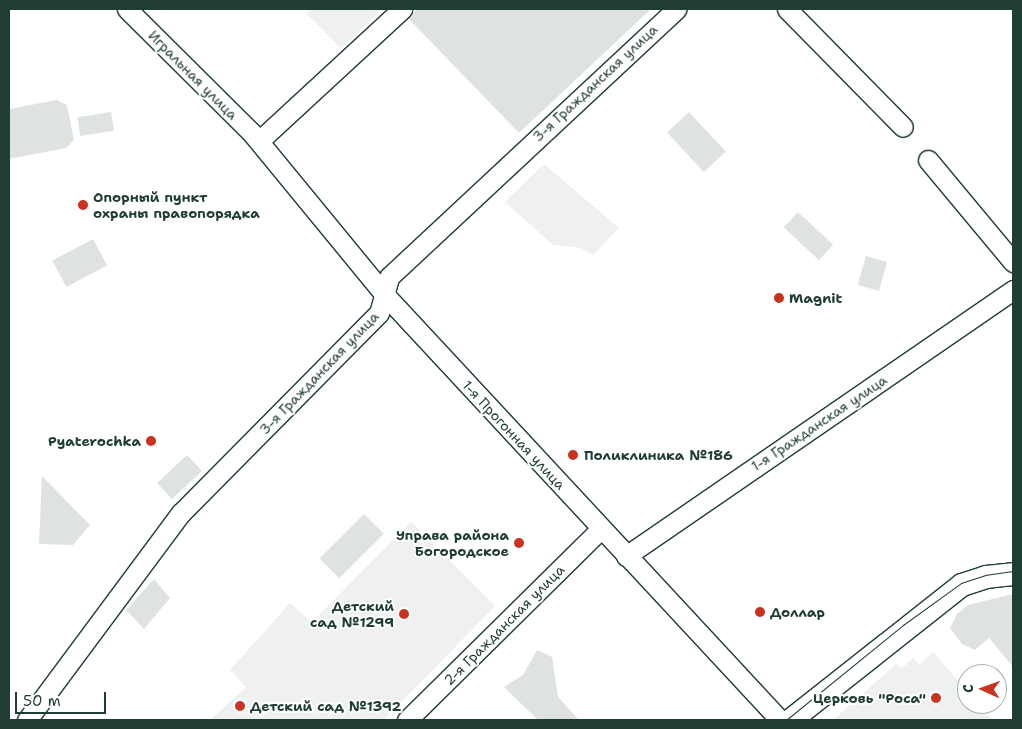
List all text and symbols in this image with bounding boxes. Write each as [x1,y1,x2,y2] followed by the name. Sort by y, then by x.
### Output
[529,21,661,145] street label: 3-я Гражданская улица
[145,27,241,123] street label: Игральная улица
[93,189,260,222] place label: Опорный пункт охраны правопорядка
[77,199,89,211] marker: Опорный пункт охраны правопорядка
[789,290,842,306] place label: Magnit
[773,292,785,304] marker: Magnit
[256,308,382,438] street label: 3-я Гражданская улица
[748,371,890,475] street label: 1-я Гражданская улица
[459,377,569,493] street label: 1-я Прогонная улица
[48,433,141,449] place label: Pyaterochka
[145,435,157,447] marker: Pyaterochka
[584,447,733,463] place label: Поликлиника №186
[566,448,580,462] marker: Поликлиника №186
[396,527,509,560] place label: Управа района Богородское
[513,537,525,549] marker: Управа района Богородское
[440,561,568,689] street label: 2-я Гражданская улица
[310,598,394,630] place label: Детский сад №1299
[770,604,825,620] place label: Доллар
[754,606,766,618] marker: Доллар
[398,608,410,620] marker: Детский сад №1299
[957,664,1007,714] north arrow
[18,682,109,714] scale bar
[959,684,977,693] text: С
[813,690,926,706] place label: Церковь "Роса"
[23,691,61,711] text: 50 m
[930,692,942,704] marker: Церковь "Роса"
[250,698,401,714] place label: Детский сад №1392
[234,700,246,712] marker: Детский сад №1392

